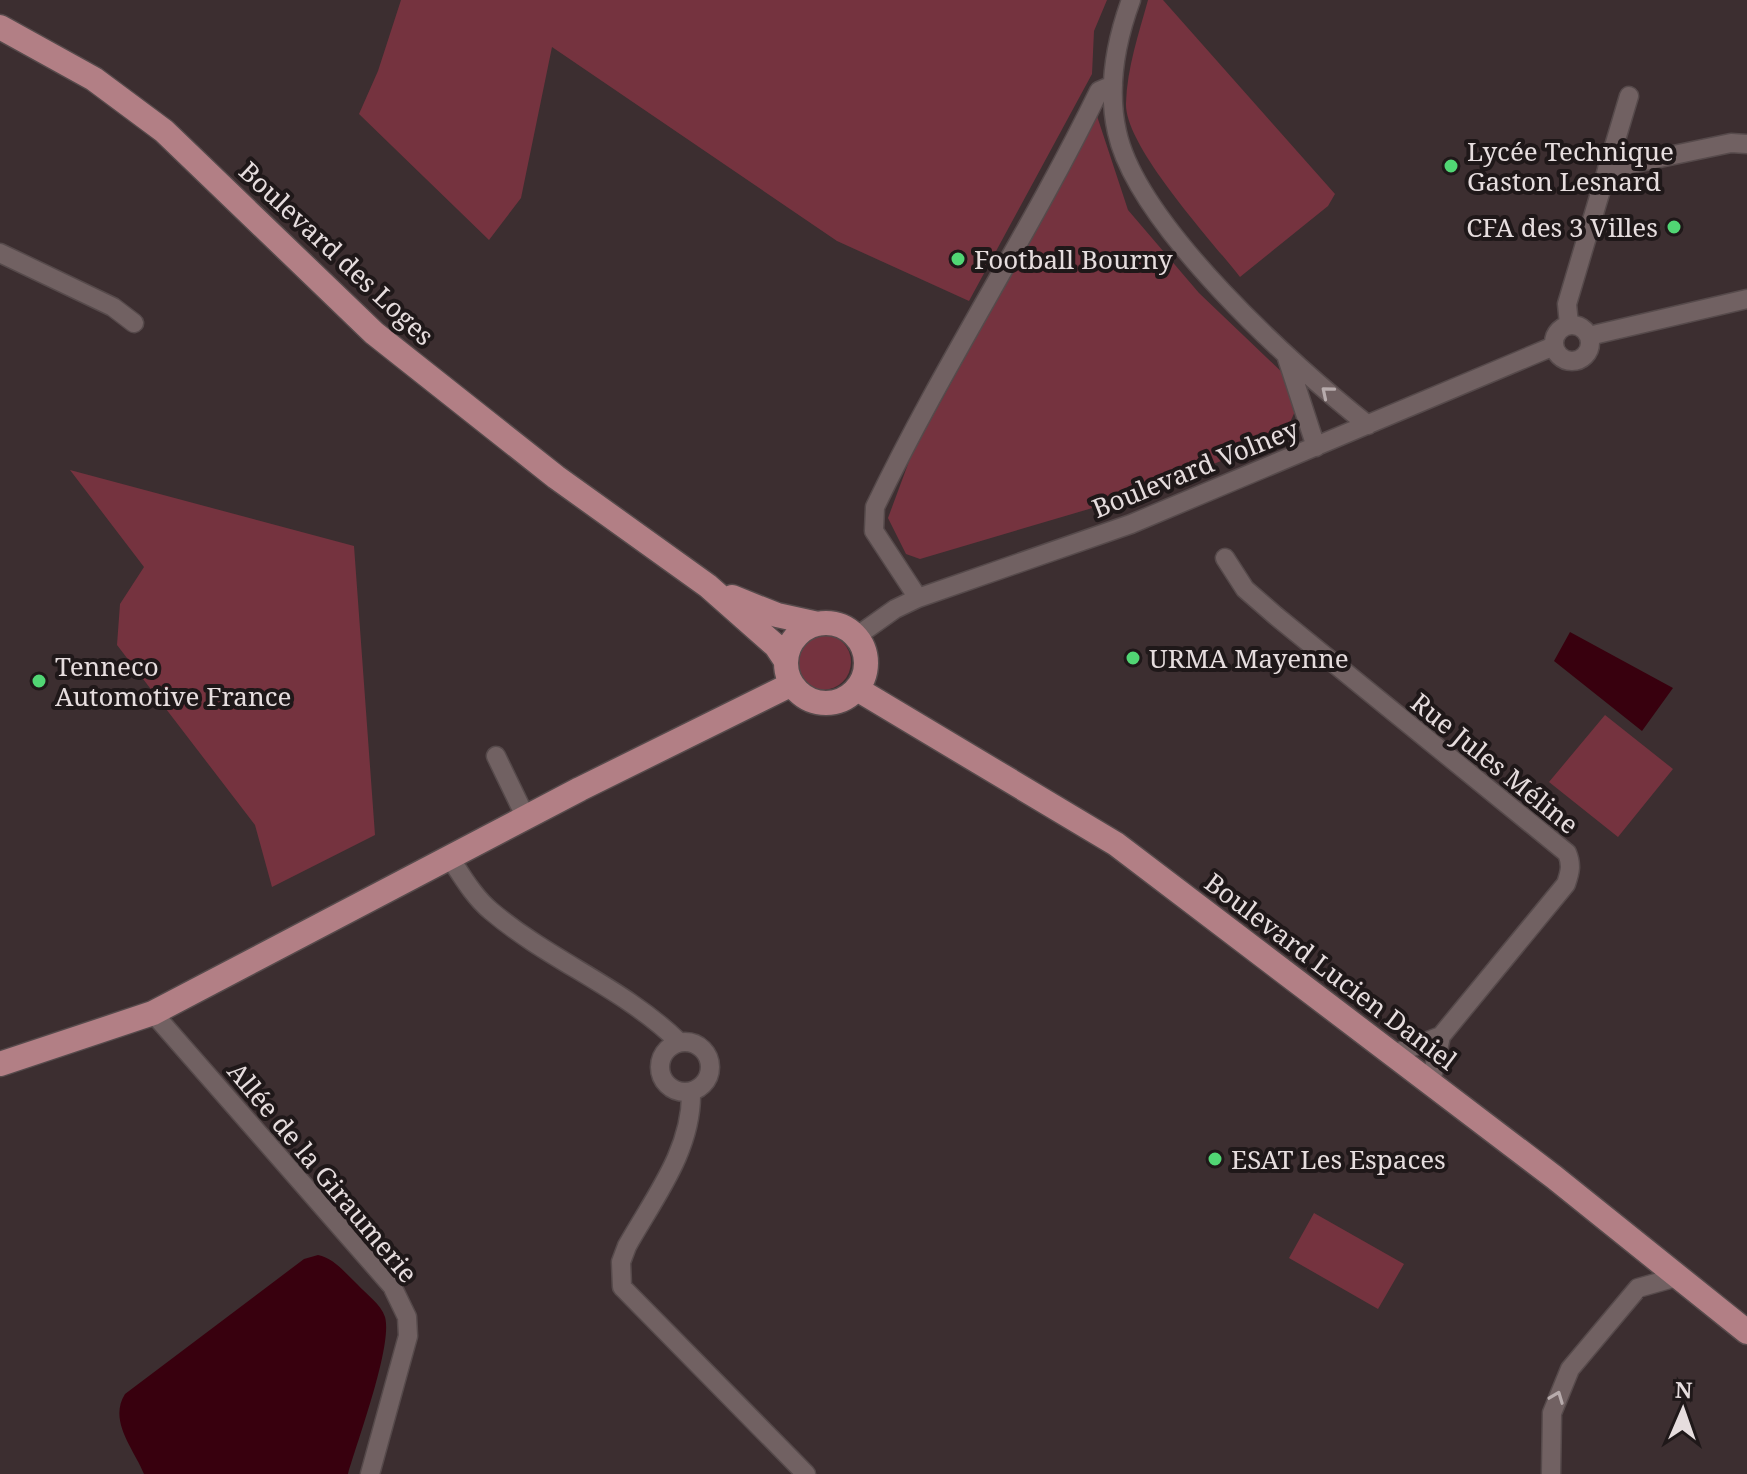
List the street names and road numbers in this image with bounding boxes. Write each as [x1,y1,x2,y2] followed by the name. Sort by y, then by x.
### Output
[232,153,442,353] street label: Boulevard des Loges
[1086,410,1304,526] street label: Boulevard Volney
[1404,684,1586,842] street label: Rue Jules Méline
[1198,864,1464,1078] street label: Boulevard Lucien Daniel
[220,1054,426,1290] street label: Allée de la Giraumerie

